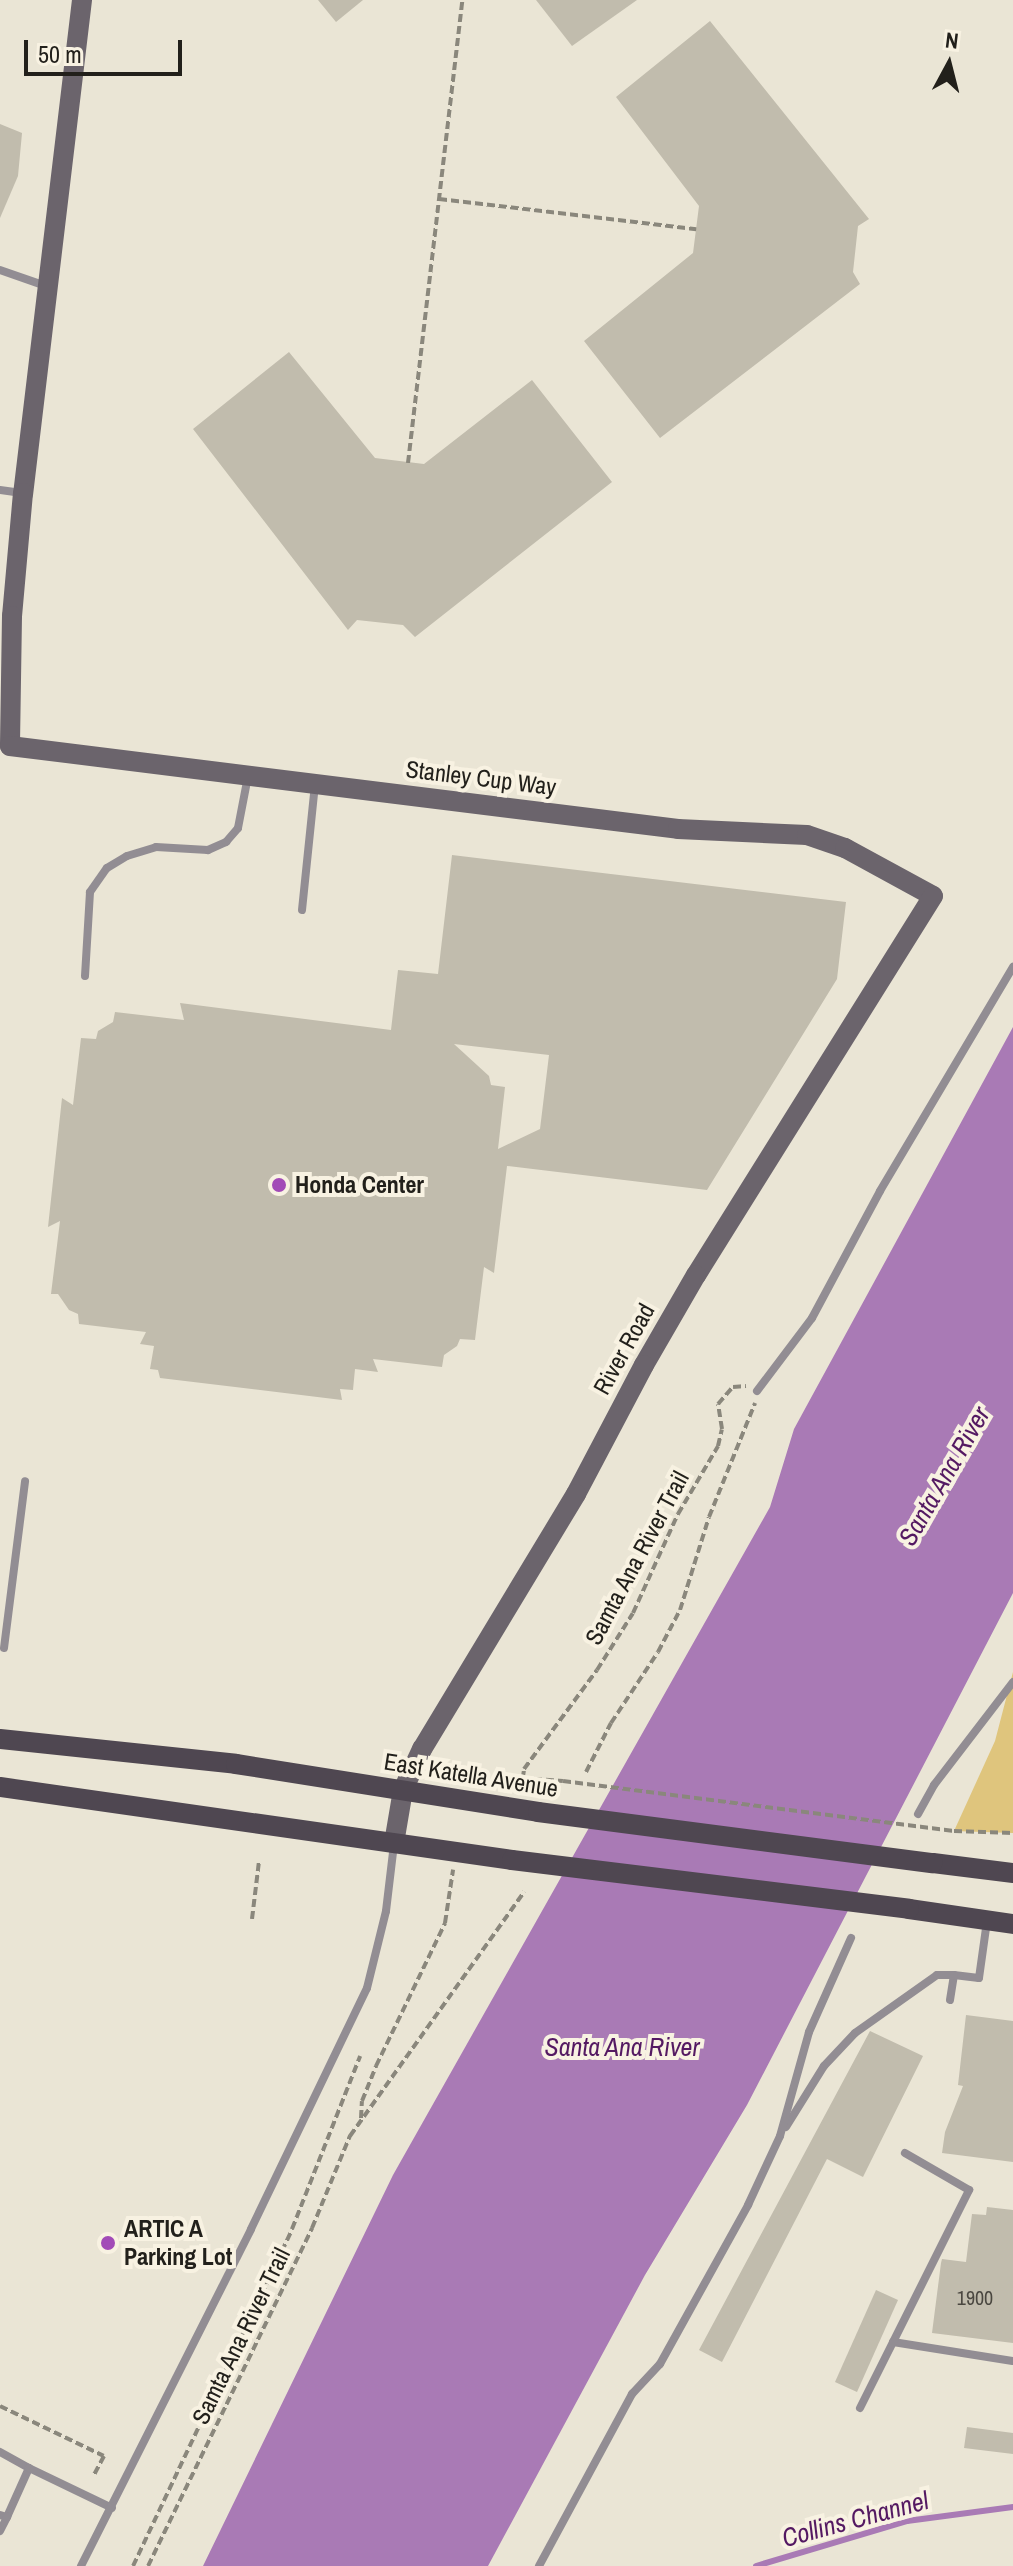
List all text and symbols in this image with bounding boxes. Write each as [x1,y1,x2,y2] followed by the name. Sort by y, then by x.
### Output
[28,24,186,74] scale bar
[909,24,989,104] north arrow
[944,24,960,56] text: N
[38,38,82,70] text: 50 m
[404,754,558,802] street label: Stanley Cup Way
[295,1171,424,1199] place label: Honda Center
[270,1176,288,1194] marker: Honda Center
[587,1298,661,1400] street label: River Road
[891,1400,997,1552] water label: Santa Ana River
[579,1466,695,1650] street label: Samta Ana River Trail
[381,1747,561,1803] street label: East Katella Avenue
[544,2031,700,2063] water label: Santa Ana River
[124,2215,232,2271] place label: ARTIC A Parking Lot
[99,2234,117,2252] marker: ARTIC A Parking Lot
[186,2243,296,2429] street label: Samta Ana River Trail
[957,2285,993,2309] house number: 1900
[778,2484,932,2554] water label: Collins Channel

